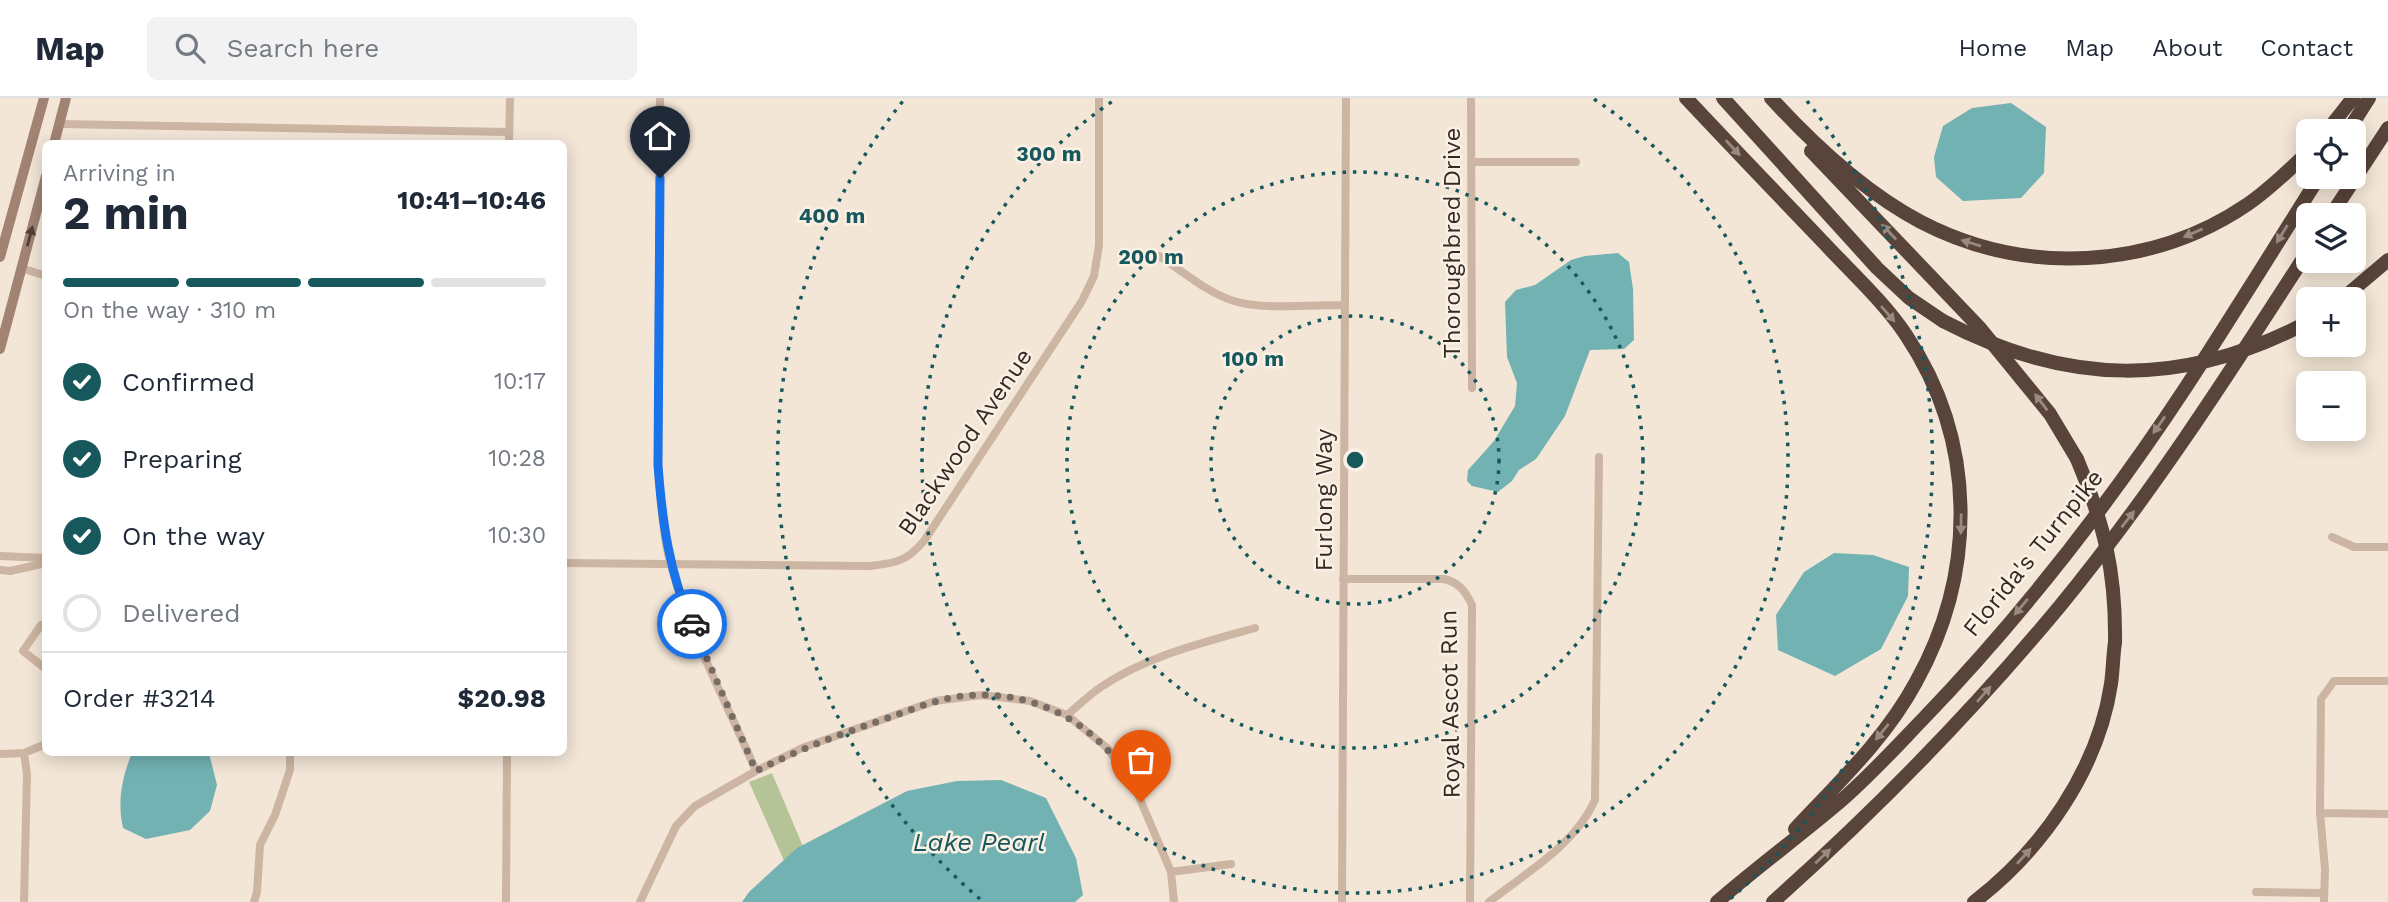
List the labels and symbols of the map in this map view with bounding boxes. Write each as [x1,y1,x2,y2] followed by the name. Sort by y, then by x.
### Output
[630,106,690,178] pin
[1438,128,1466,358] street label: Thoroughbred Drive
[1725,139,1742,156] one-way arrow
[1016,141,1082,166] text: 300 m
[799,203,865,228] text: 400 m
[25,224,36,246] one-way arrow
[1881,224,1897,241] one-way arrow
[2276,225,2289,244] one-way arrow
[2183,227,2203,239] one-way arrow
[1960,237,1981,248] one-way arrow
[1118,244,1184,269] text: 200 m
[1880,305,1895,322] one-way arrow
[892,343,1038,541] street label: Blackwood Avenue
[1222,346,1284,371] text: 100 m
[2033,393,2048,411] one-way arrow
[2153,416,2166,435] one-way arrow
[1310,428,1338,571] street label: Furlong Way
[1343,448,1367,472] centre of rings
[1957,464,2109,642] street label: Florida's Turnpike
[2120,510,2135,528] one-way arrow
[1955,513,1966,535] one-way arrow
[657,589,727,659] courier
[2014,597,2029,615] one-way arrow
[1434,609,1466,799] street label: Royal Ascot Run
[1976,686,1991,703] one-way arrow
[1874,723,1889,741] one-way arrow
[1111,730,1171,802] pin
[913,827,1045,857] water label: Lake Pearl
[1815,847,1832,864] one-way arrow
[2016,848,2032,865] one-way arrow

